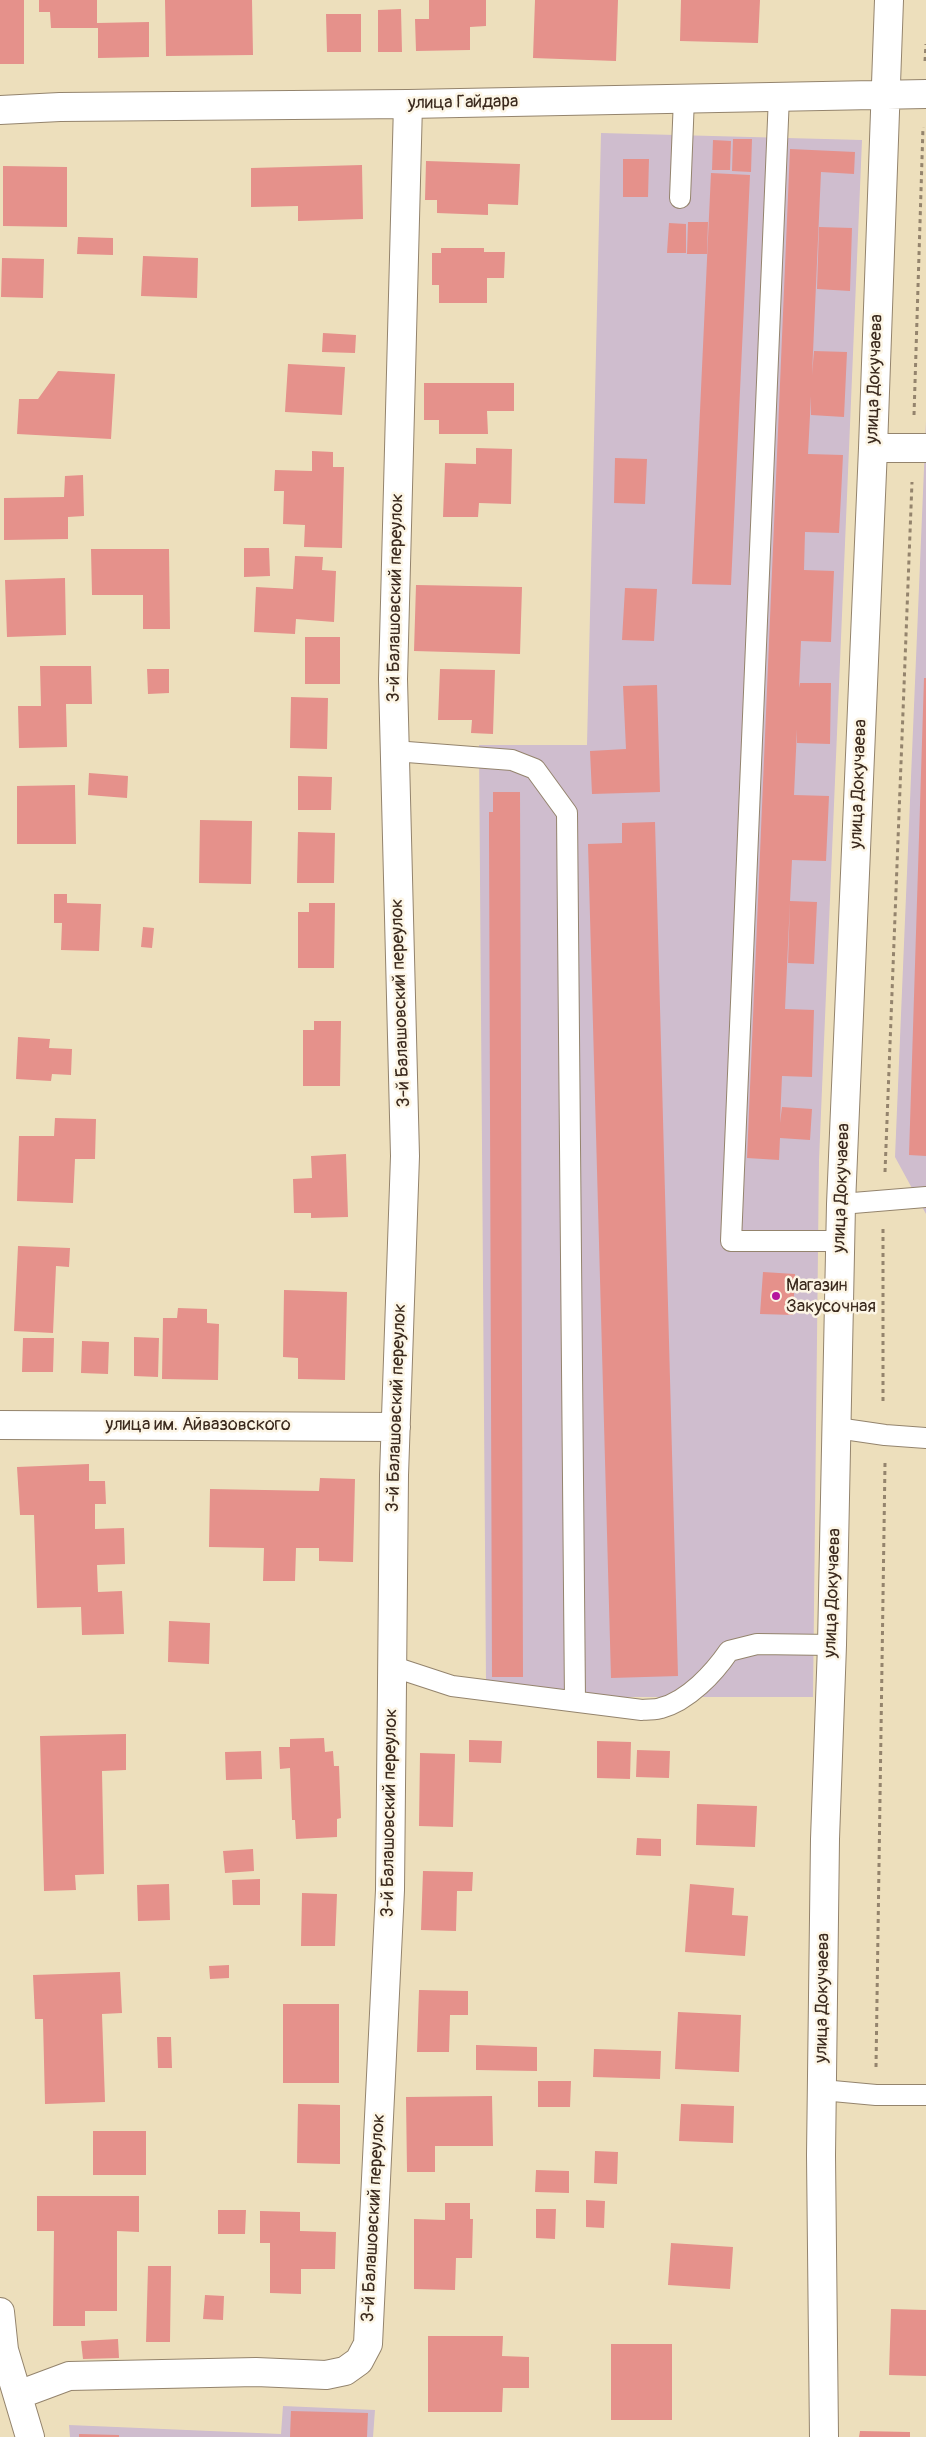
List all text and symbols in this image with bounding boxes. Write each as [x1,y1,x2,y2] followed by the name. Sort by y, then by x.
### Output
[408,91,518,115] street label: улица Гайдара
[862,314,888,444] street label: улица Докучаева
[383,493,409,703] street label: 3-й Балашовский переулок
[846,719,872,849] street label: улица Докучаева
[387,898,415,1108] street label: 3-й Балашовский переулок
[829,1123,855,1253] street label: улица Докучаева
[786,1275,876,1318] place label: Магазин Закусочная
[770,1290,782,1302] marker: Магазин Закусочная
[383,1303,411,1513] street label: 3-й Балашовский переулок
[105,1414,291,1436] street label: улица им. Айвазовского
[820,1528,846,1658] street label: улица Докучаева
[377,1708,403,1918] street label: 3-й Балашовский переулок
[811,1933,835,2063] street label: улица Докучаева
[358,2113,390,2323] street label: 3-й Балашовский переулок

